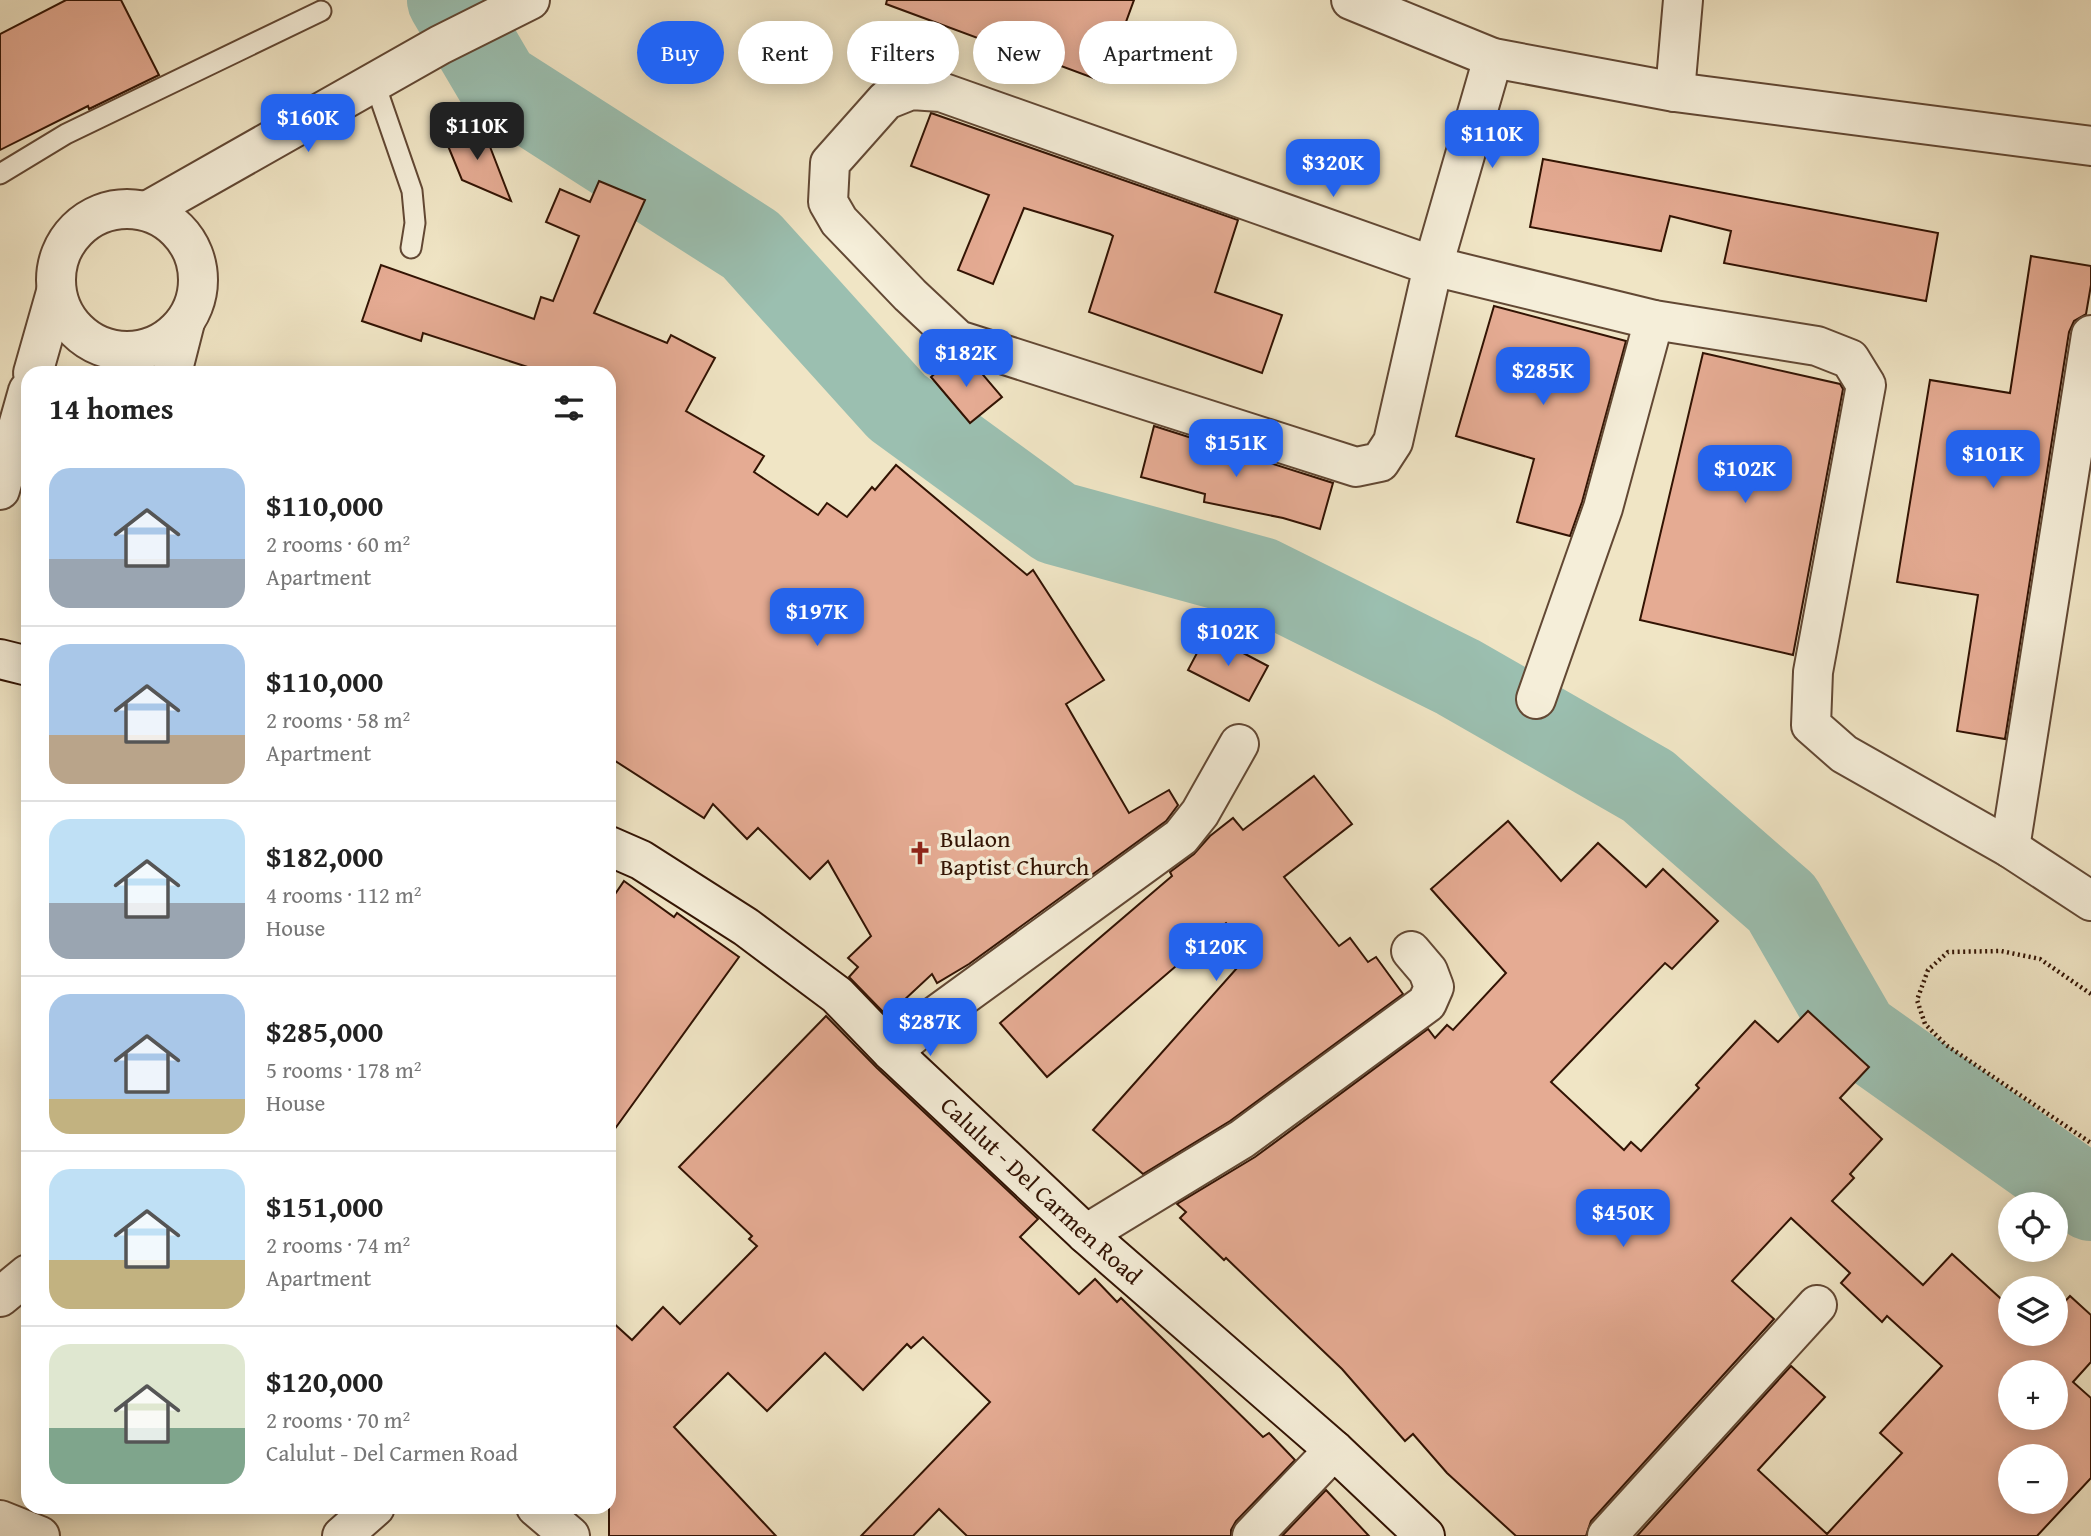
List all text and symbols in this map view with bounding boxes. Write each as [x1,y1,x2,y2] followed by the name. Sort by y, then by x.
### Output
[637,21,724,84] chip: Buy
[738,21,833,84] chip: Rent
[847,21,959,84] chip: Filters
[973,21,1065,84] chip: New
[1079,21,1237,84] chip: Apartment
[259,94,357,154] pin: $160K
[277,100,339,133] text: $160K
[428,102,526,162] pin: $110K
[446,108,508,141] text: $110K
[1443,110,1541,170] pin: $110K
[1461,116,1523,149] text: $110K
[1284,140,1382,199] pin: $320K
[1302,145,1364,178] text: $320K
[917,330,1015,389] pin: $182K
[935,335,997,368] text: $182K
[1494,348,1592,407] pin: $285K
[1512,353,1574,386] text: $285K
[49,386,174,430] text: 14 homes
[550,389,588,427] icon: filters
[1187,420,1285,479] pin: $151K
[1205,425,1267,458] text: $151K
[1944,430,2042,490] pin: $101K
[1962,436,2024,469] text: $101K
[1696,446,1794,505] pin: $102K
[1714,451,1776,484] text: $102K
[266,483,383,527] text: $110,000
[105,496,189,580] icon: home
[266,527,410,560] text: 2 rooms · 60 m²
[266,560,371,593] text: Apartment
[768,588,866,648] pin: $197K
[786,594,848,627] text: $197K
[1179,608,1277,668] pin: $102K
[1197,614,1259,647] text: $102K
[266,659,383,703] text: $110,000
[105,672,189,756] icon: home
[266,703,410,736] text: 2 rooms · 58 m²
[266,736,371,769] text: Apartment
[940,821,1090,884] place label: Bulaon Baptist Church
[266,834,383,878] text: $182,000
[906,839,934,867] church icon: Bulaon Baptist Church
[105,847,189,931] icon: home
[266,878,421,911] text: 4 rooms · 112 m²
[266,911,325,944] text: House
[1167,923,1265,983] pin: $120K
[1185,929,1247,962] text: $120K
[881,998,979,1058] pin: $287K
[899,1004,961,1037] text: $287K
[266,1009,383,1053] text: $285,000
[105,1022,189,1106] icon: home
[266,1053,421,1086] text: 5 rooms · 178 m²
[266,1086,325,1119] text: House
[933,1088,1150,1292] street label: Calulut - Del Carmen Road
[266,1184,383,1228] text: $151,000
[1574,1190,1672,1249] pin: $450K
[1998,1192,2068,1514] map controls
[1998,1192,2068,1262] button: locate
[1592,1195,1654,1228] text: $450K
[105,1197,189,1281] icon: home
[266,1228,410,1261] text: 2 rooms · 74 m²
[266,1261,371,1294] text: Apartment
[1998,1276,2068,1346] button: layers
[266,1359,383,1403] text: $120,000
[1998,1360,2068,1430] button: +
[105,1372,189,1456] icon: home
[266,1403,410,1436] text: 2 rooms · 70 m²
[266,1436,518,1469] text: Calulut - Del Carmen Road
[1998,1444,2068,1514] button: −

